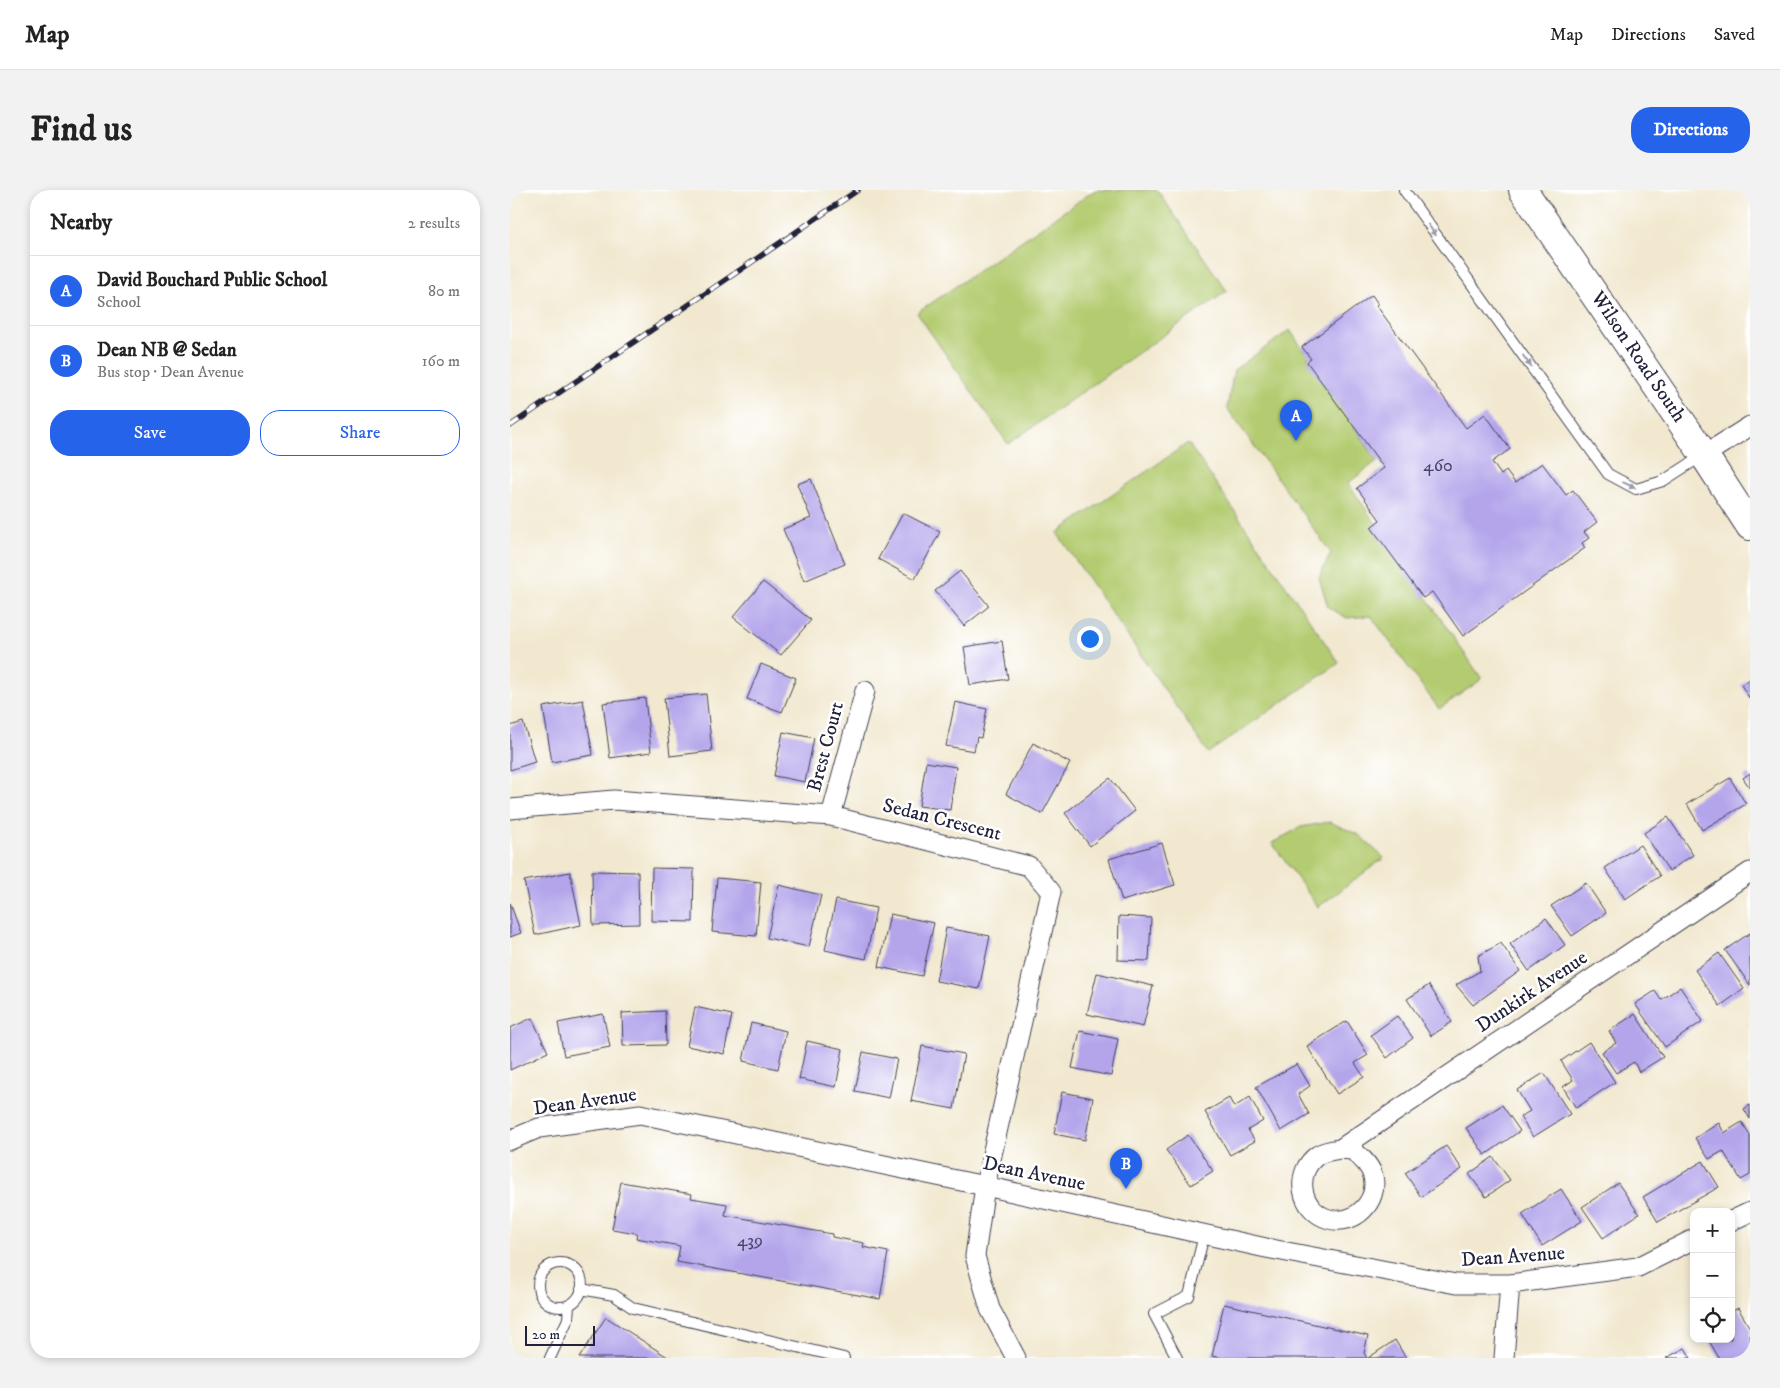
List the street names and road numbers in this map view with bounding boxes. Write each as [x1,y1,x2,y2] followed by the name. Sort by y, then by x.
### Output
[1584,286,1691,428] street label: Wilson Road South
[802,699,850,795] street label: Brest Court
[880,793,1004,847] street label: Sedan Crescent
[1471,945,1593,1039] street label: Dunkirk Avenue
[532,1082,638,1122] street label: Dean Avenue
[980,1151,1088,1197] street label: Dean Avenue
[1460,1241,1566,1273] street label: Dean Avenue

